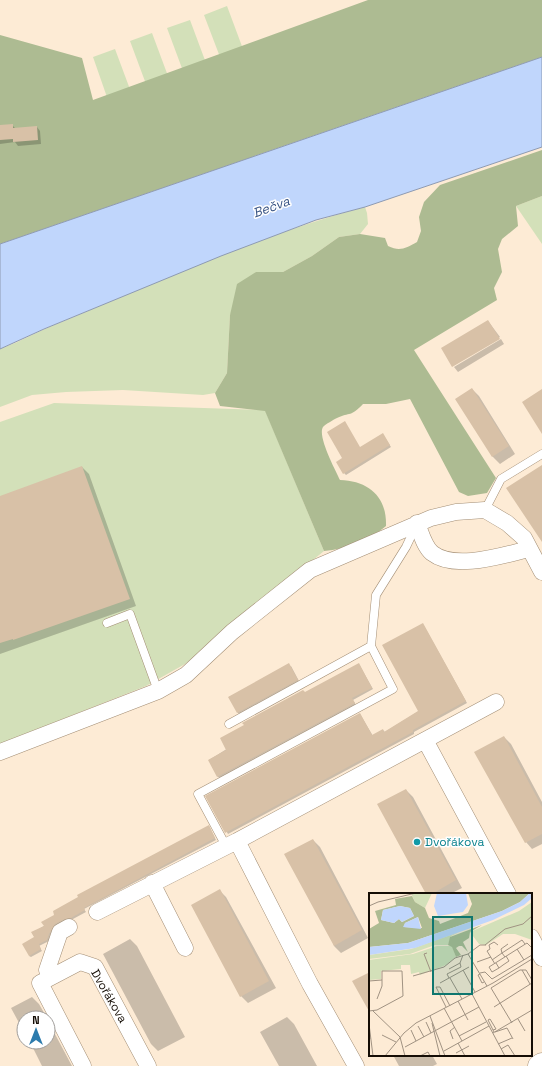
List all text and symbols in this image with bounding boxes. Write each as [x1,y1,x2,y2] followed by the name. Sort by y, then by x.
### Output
[250,192,292,221] water label: Bečva
[425,834,484,850] place label: Dvořákova
[412,837,422,847] marker: Dvořákova
[369,893,532,1056] inset map
[87,966,131,1026] street label: Dvořákova
[16,1010,56,1050] north arrow
[32,1013,40,1027] text: N

